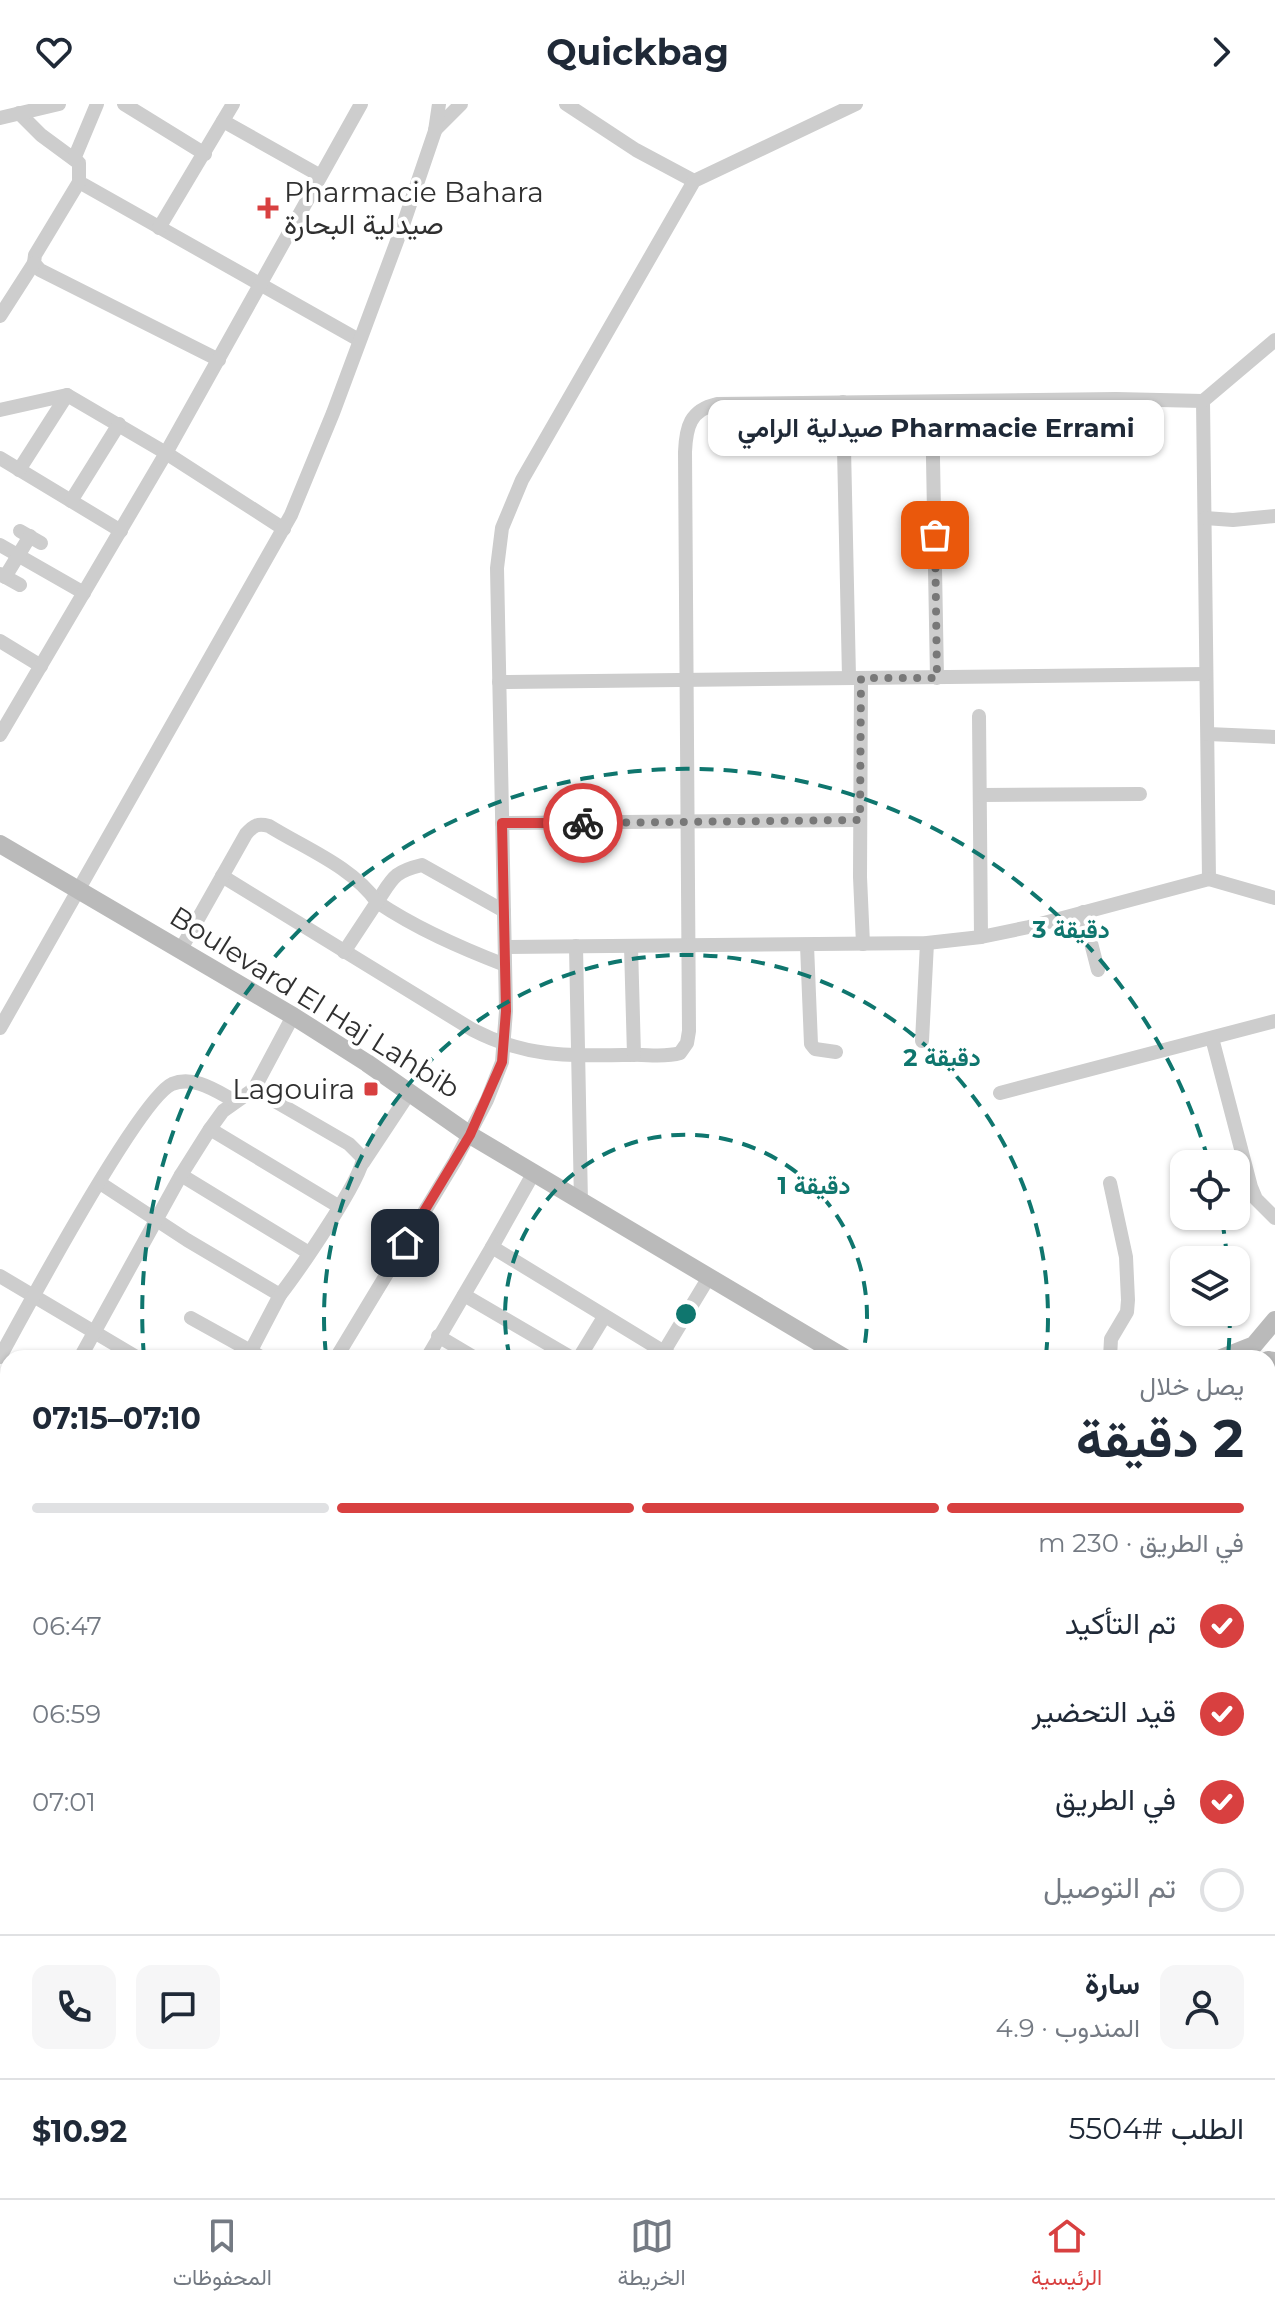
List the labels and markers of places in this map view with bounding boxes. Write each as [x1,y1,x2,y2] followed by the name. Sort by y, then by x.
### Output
[284,175,544,242] place label: Pharmacie Bahara صيدلية البحارة
[259,199,277,217] marker: Pharmacie Bahara صيدلية البحارة
[707,399,1163,455] callout: Pharmacie Errami صيدلية الرامي
[901,501,969,569] pin
[232,1072,355,1106] place label: Lagouira
[362,1080,380,1098] marker: Lagouira
[371,1209,439,1277] pin
[672,1300,700,1328] centre of rings

